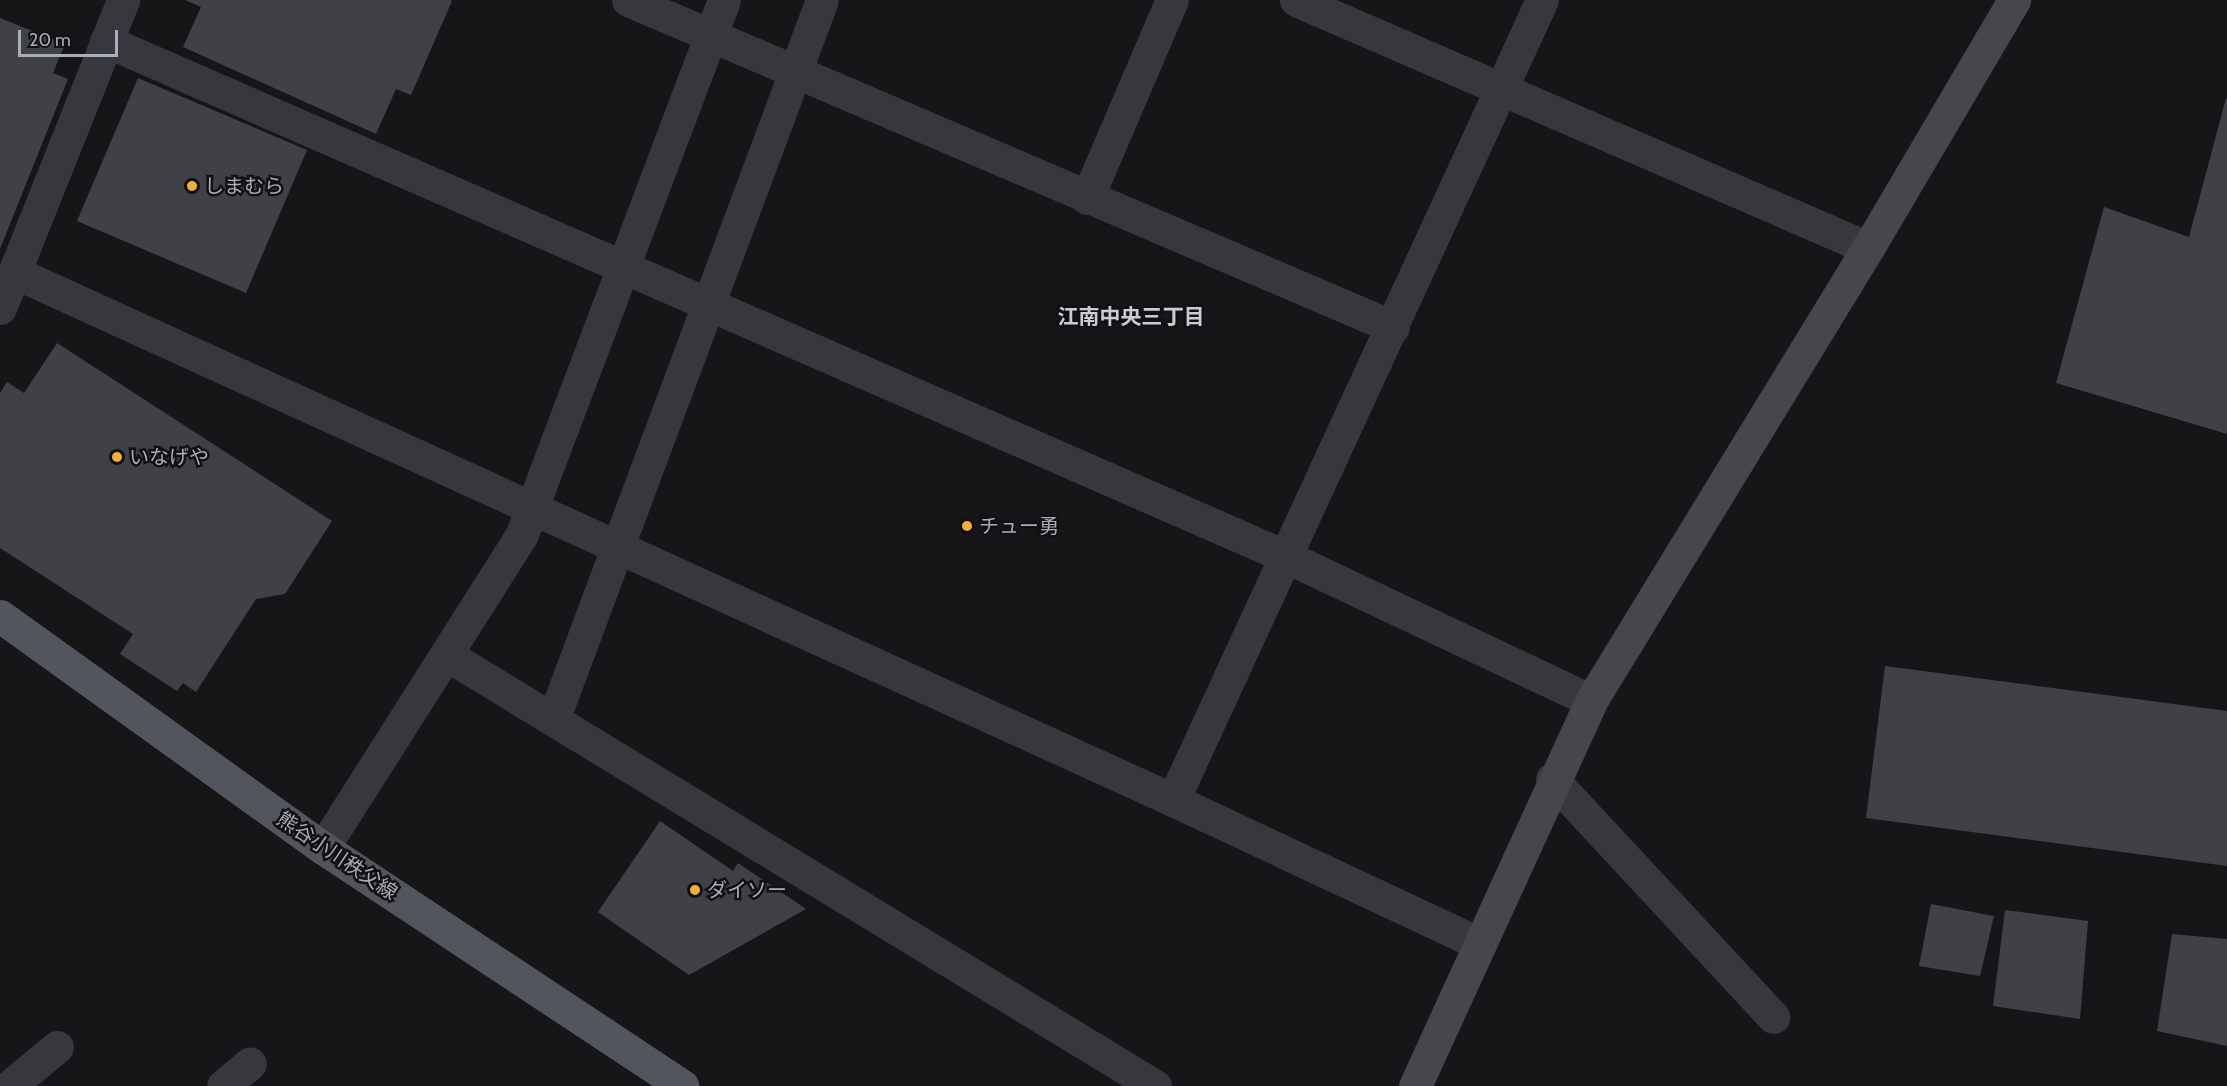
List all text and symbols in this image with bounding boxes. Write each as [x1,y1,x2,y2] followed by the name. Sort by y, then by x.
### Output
[21,18,122,56] scale bar
[29,29,71,51] text: 20 m
[204,174,284,198] place label: しまむら
[185,179,199,193] marker: しまむら
[1058,304,1204,330] district label: 江南中央三丁目
[129,445,209,469] place label: いなげや
[110,450,124,464] marker: いなげや
[979,514,1059,538] place label: チュー勇
[960,519,974,533] marker: チュー勇
[272,807,402,905] street label: 熊谷小川秩父線
[707,878,787,902] place label: ダイソー
[688,883,702,897] marker: ダイソー

